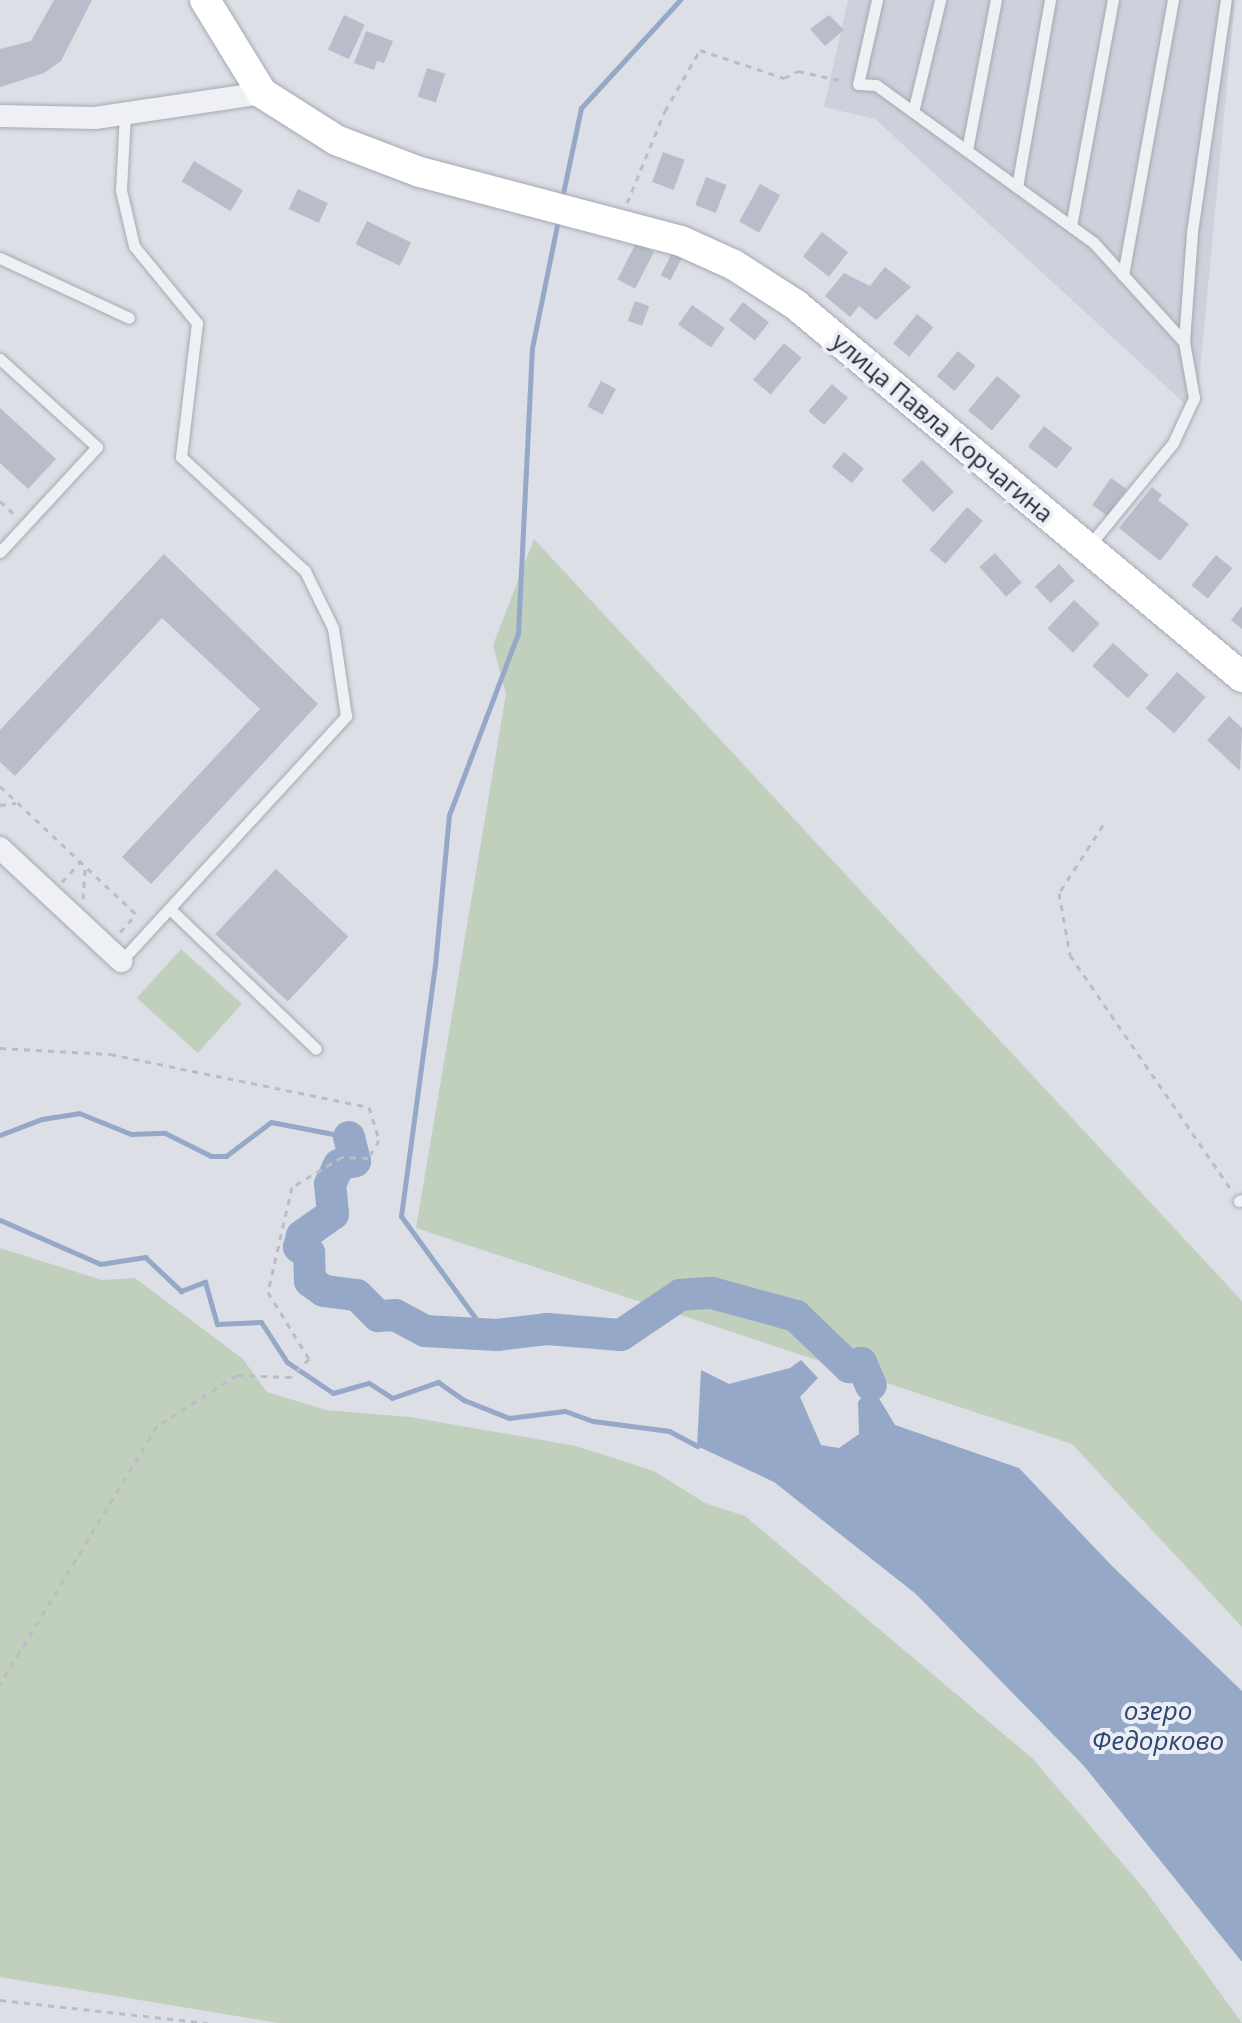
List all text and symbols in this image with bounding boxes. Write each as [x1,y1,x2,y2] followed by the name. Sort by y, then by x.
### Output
[827,326,1059,528] street label: улица Павла Корчагина
[1092,1695,1224,1756] water label: озеро Федорково

